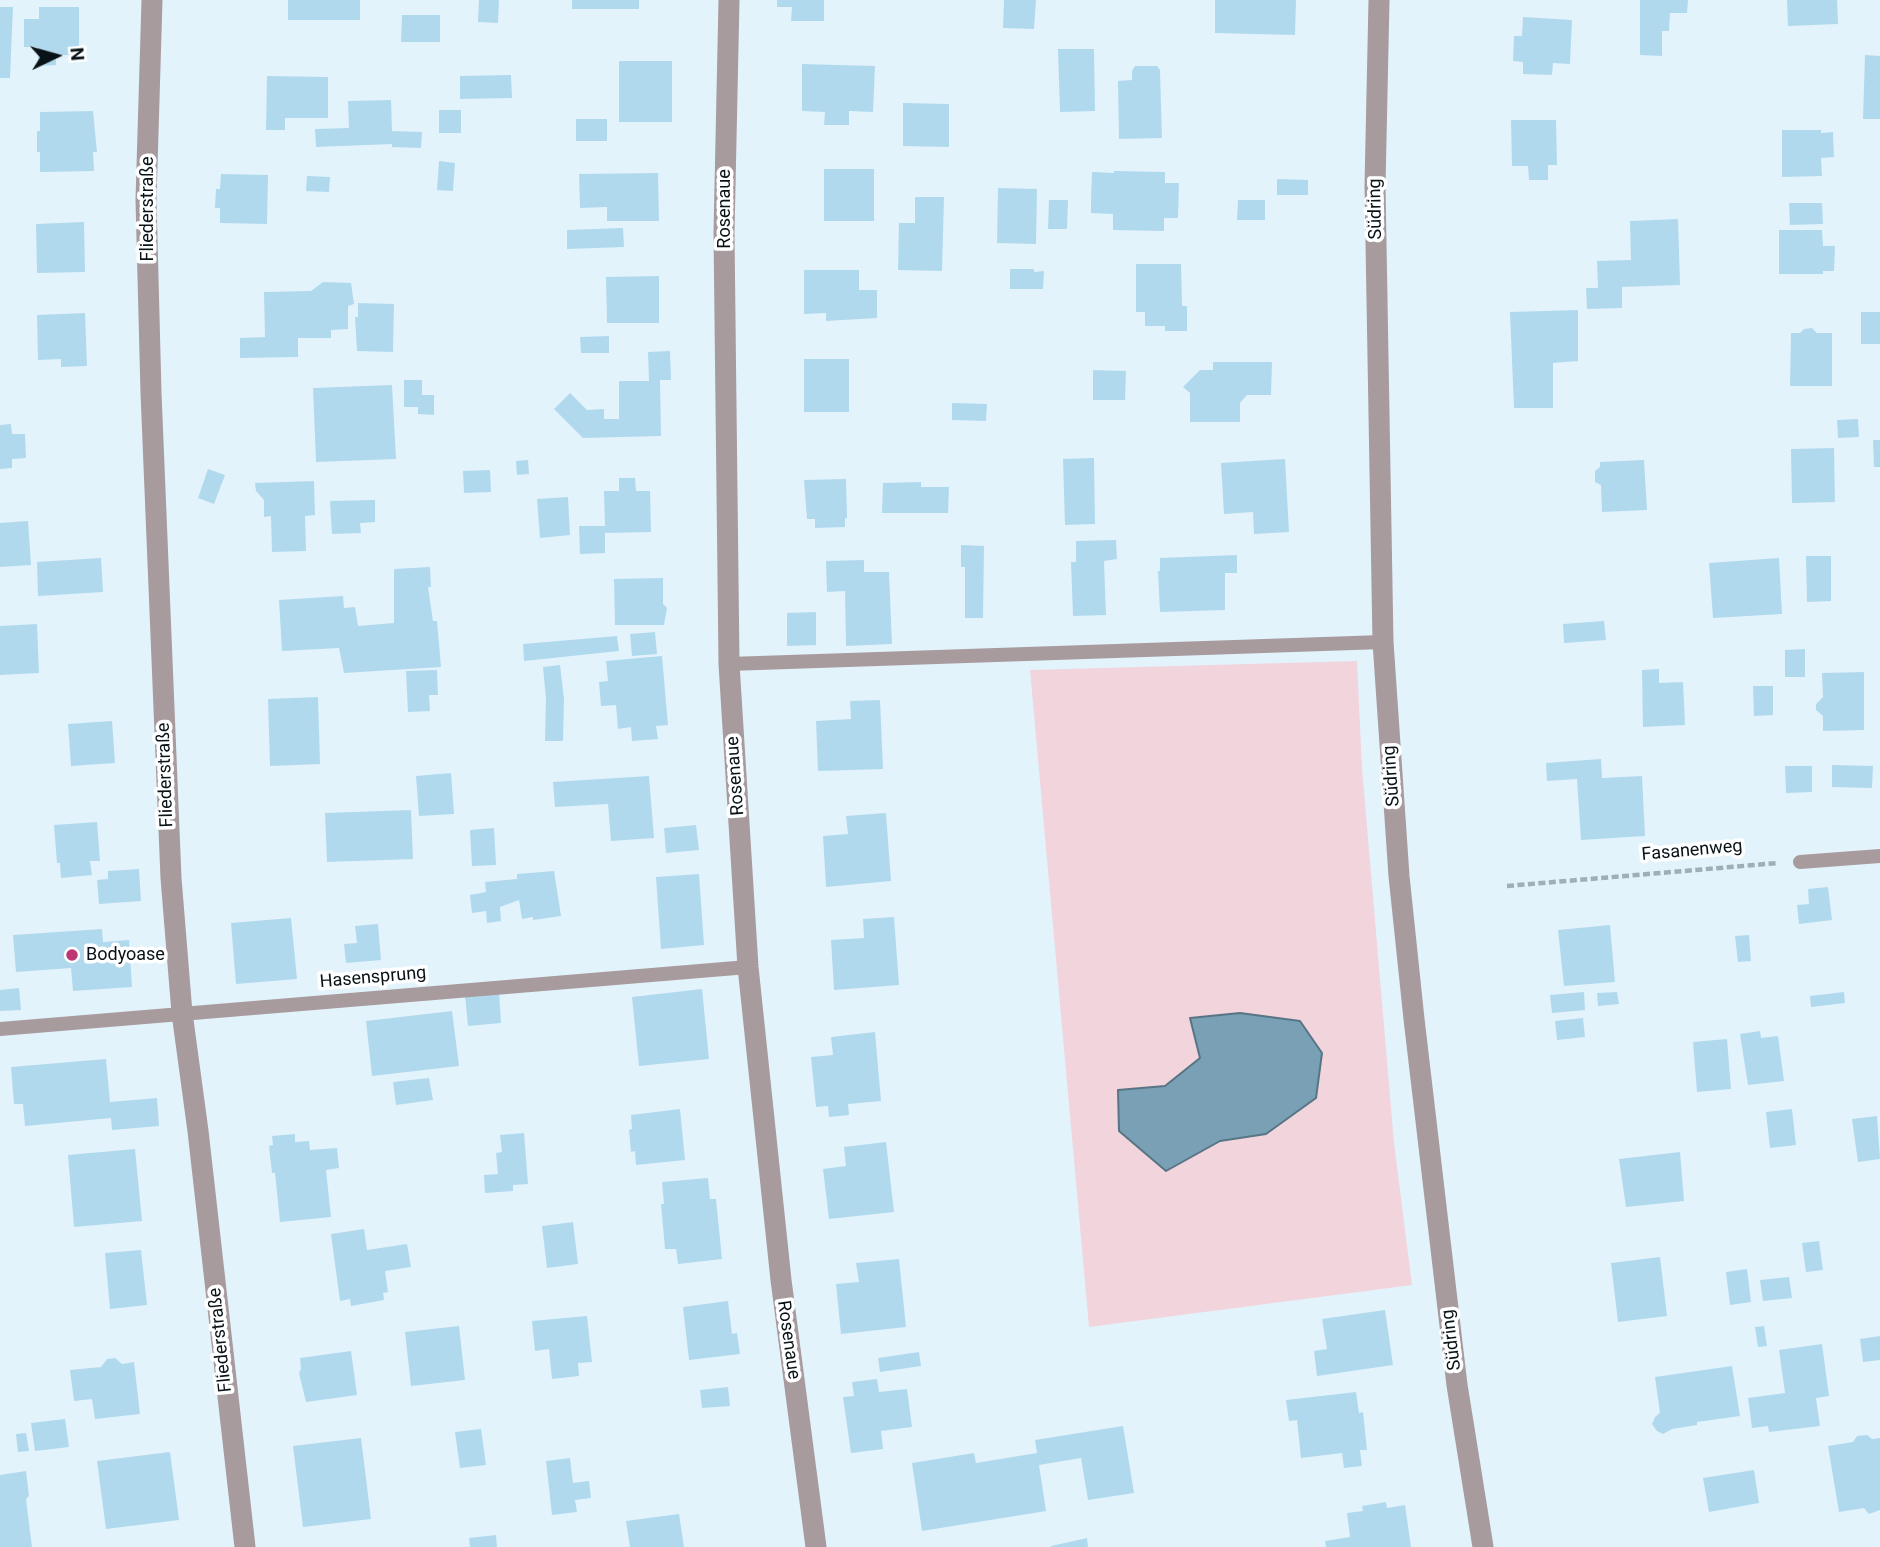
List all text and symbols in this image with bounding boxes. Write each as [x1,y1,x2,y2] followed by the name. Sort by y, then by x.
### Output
[21,21,91,91] north arrow
[65,46,89,62] text: N
[137,156,159,262] street label: Fliederstraße
[714,169,736,249] street label: Rosenaue
[1365,178,1387,240] street label: Südring
[153,722,179,828] street label: Fliederstraße
[722,736,750,816] street label: Rosenaue
[1379,745,1405,807] street label: Südring
[1641,836,1743,866] street label: Fasanenweg
[86,944,165,966] place label: Bodyoase
[64,947,80,963] marker: Bodyoase
[319,963,427,993] street label: Hasensprung
[205,1287,237,1393] street label: Fliederstraße
[772,1299,804,1381] street label: Rosenaue
[1438,1308,1466,1372] street label: Südring

